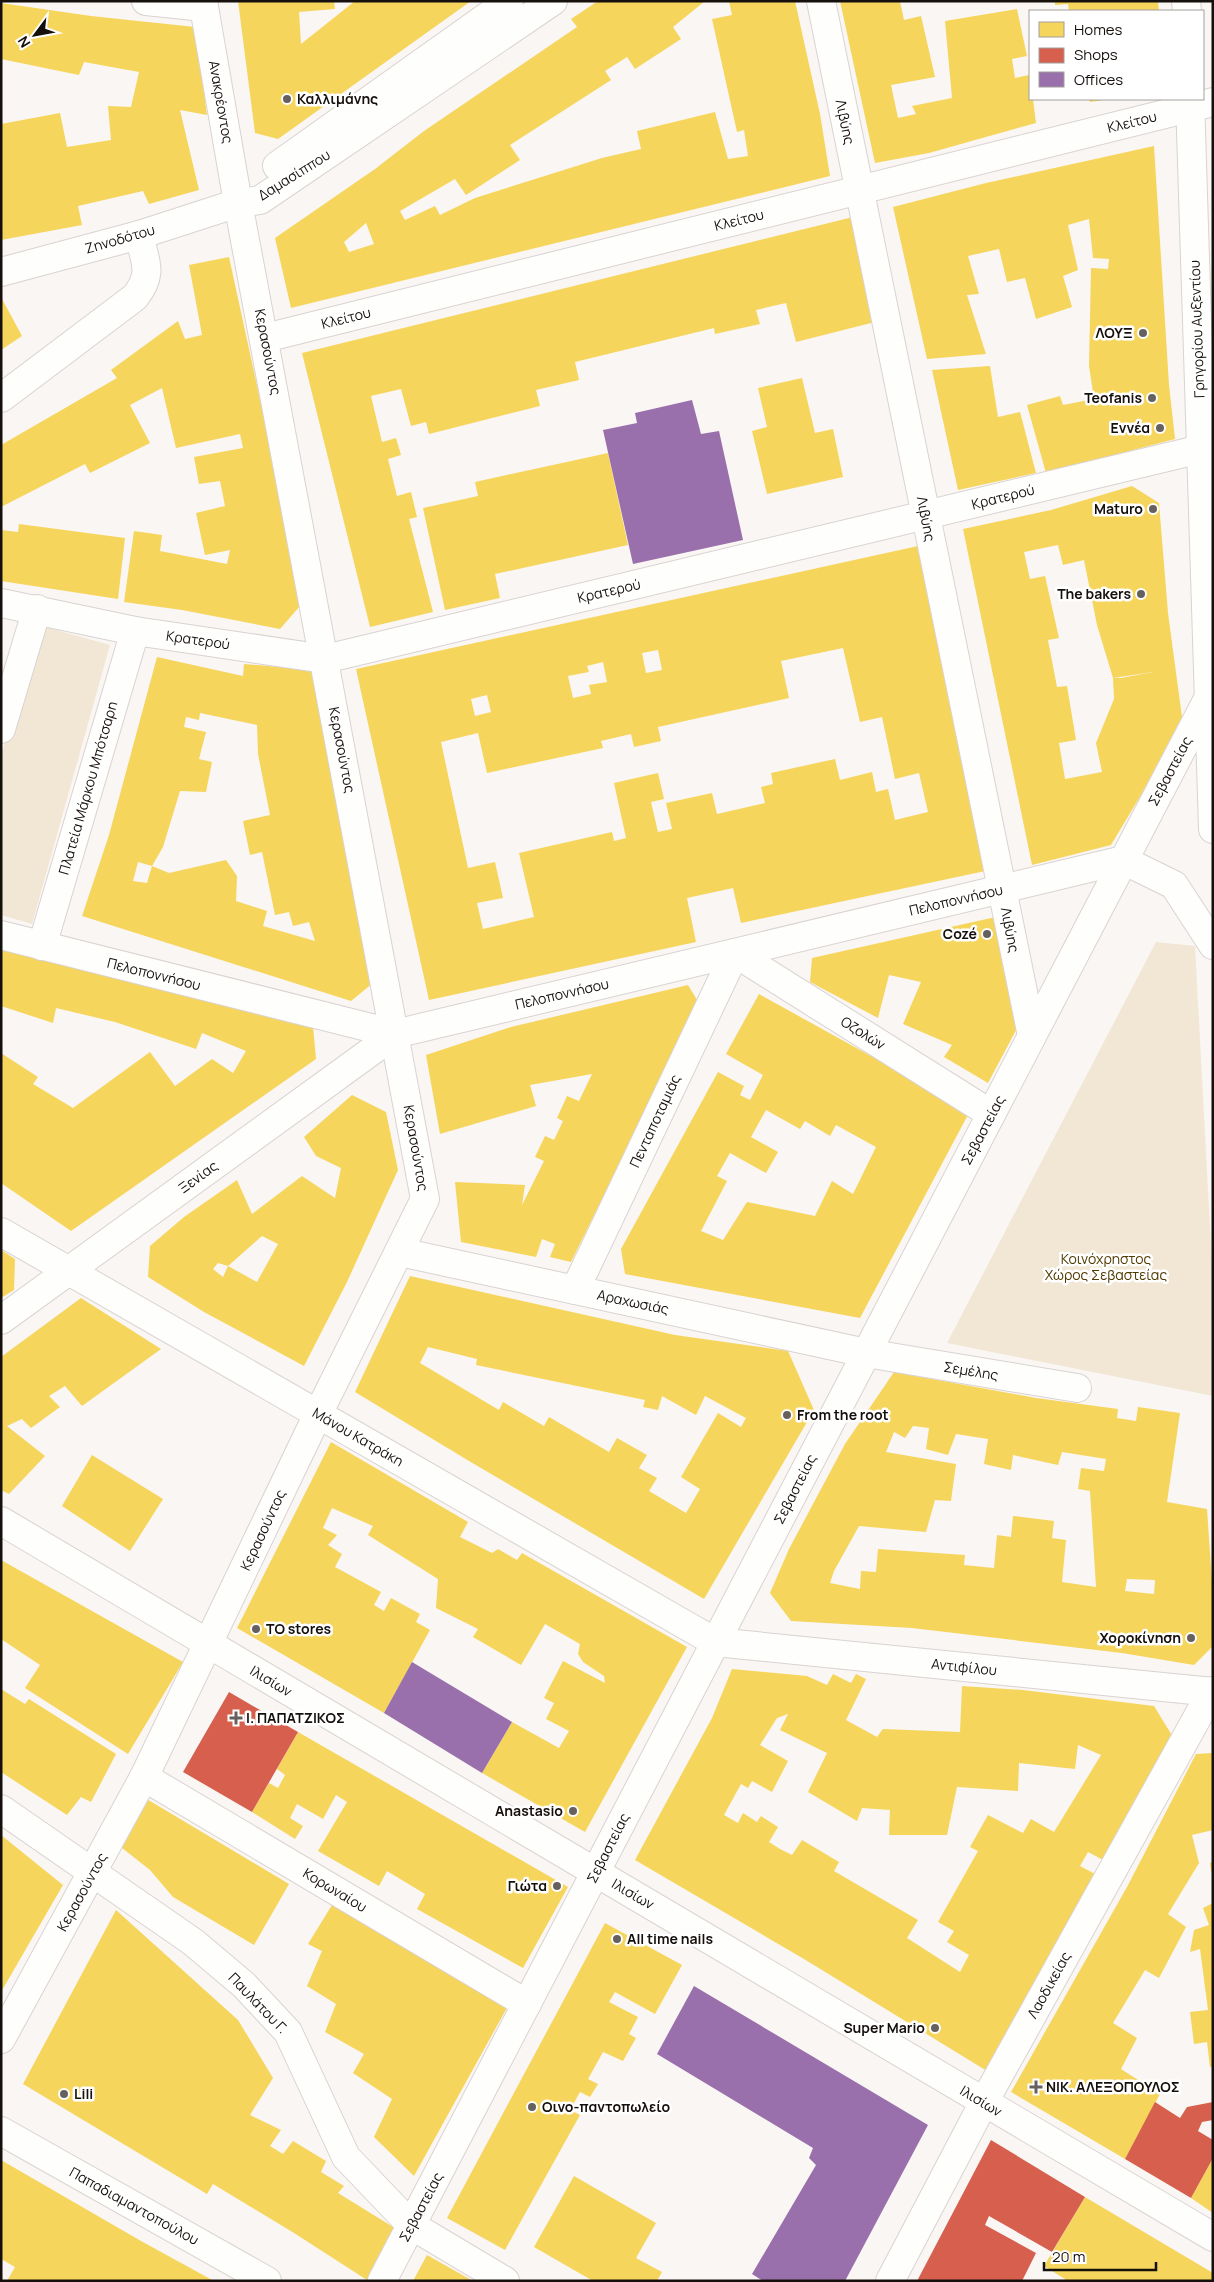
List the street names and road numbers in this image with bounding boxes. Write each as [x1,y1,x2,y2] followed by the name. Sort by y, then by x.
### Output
[205,59,238,145] street label: Ανακρέοντος
[831,98,860,146] street label: Λιβύης
[1105,106,1159,137] street label: Κλείτου
[254,145,333,204] street label: Δαμασίππου
[712,204,766,235] street label: Κλείτου
[83,219,157,258] street label: Ζηνοδότου
[1185,260,1208,398] street label: Γρηγορίου Αυξεντίου
[319,302,373,333] street label: Κλείτου
[251,307,286,397] street label: Κερασούντος
[969,480,1036,514] street label: Κρατερού
[913,495,940,543] street label: Λιβύης
[575,574,642,607] street label: Κρατερού
[165,626,231,653] street label: Κρατερού
[54,699,121,877] street label: Πλατεία Μάρκου Μπότσαρη
[325,705,360,795] street label: Κερασούντος
[1143,733,1196,809] street label: Σεβαστείας
[907,879,1005,920] street label: Πελοποννήσου
[997,906,1024,954] street label: Λιβύης
[105,953,203,994] street label: Πελοποννήσου
[513,973,611,1014] street label: Πελοποννήσου
[837,1011,889,1054] street label: Οζολών
[625,1071,685,1171] street label: Πενταποταμιάς
[956,1092,1009,1168] street label: Σεβαστείας
[400,1103,433,1193] street label: Κερασούντος
[174,1156,221,1197] street label: Ξενίας
[595,1285,671,1318] street label: Αραχωσιάς
[942,1357,1000,1384] street label: Σεμέλης
[309,1403,407,1470] street label: Μάνου Κατράκη
[769,1450,820,1527] street label: Σεβαστείας
[235,1486,290,1573] street label: Κερασούντος
[930,1654,998,1679] street label: Αντιφίλου
[247,1661,296,1701] street label: Ιλισίων
[582,1809,633,1886] street label: Σεβαστείας
[52,1849,111,1935] street label: Κερασούντος
[300,1863,371,1916] street label: Κορωναίου
[609,1874,658,1913] street label: Ιλισίων
[1022,1948,1075,2021] street label: Λαοδικείας
[225,1968,292,2037] street label: Παυλάτου Γ.
[957,2081,1006,2121] street label: Ιλισίων
[66,2162,202,2249] street label: Παπαδιαμαντοπούλου
[394,2169,447,2245] street label: Σεβαστείας

